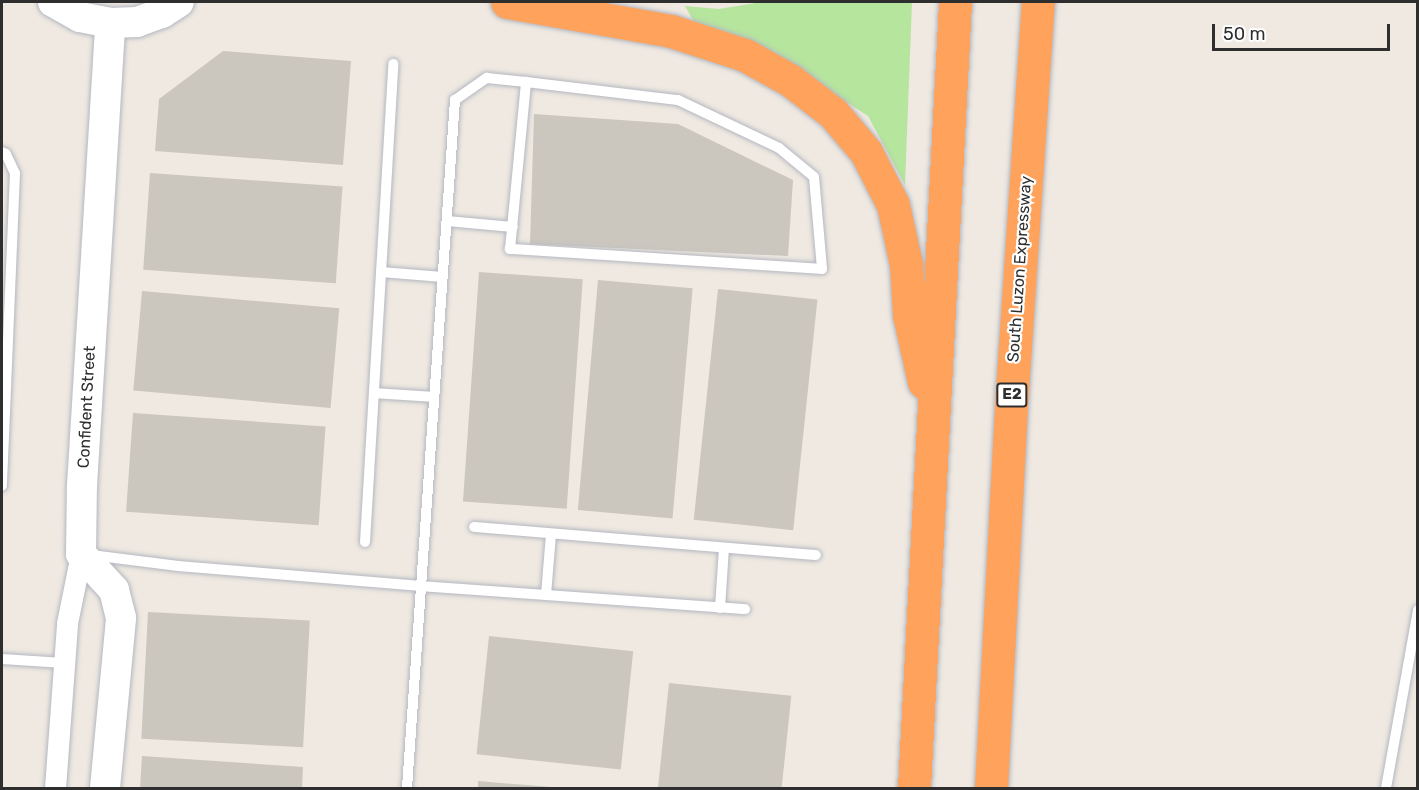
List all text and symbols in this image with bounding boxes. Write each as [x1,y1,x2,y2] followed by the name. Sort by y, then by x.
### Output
[1215,12,1394,50] scale bar
[1223,23,1266,45] text: 50 m
[1004,175,1036,363] street label: South Luzon Expressway
[74,345,100,469] street label: Confident Street
[996,383,1028,407] road number: E2

